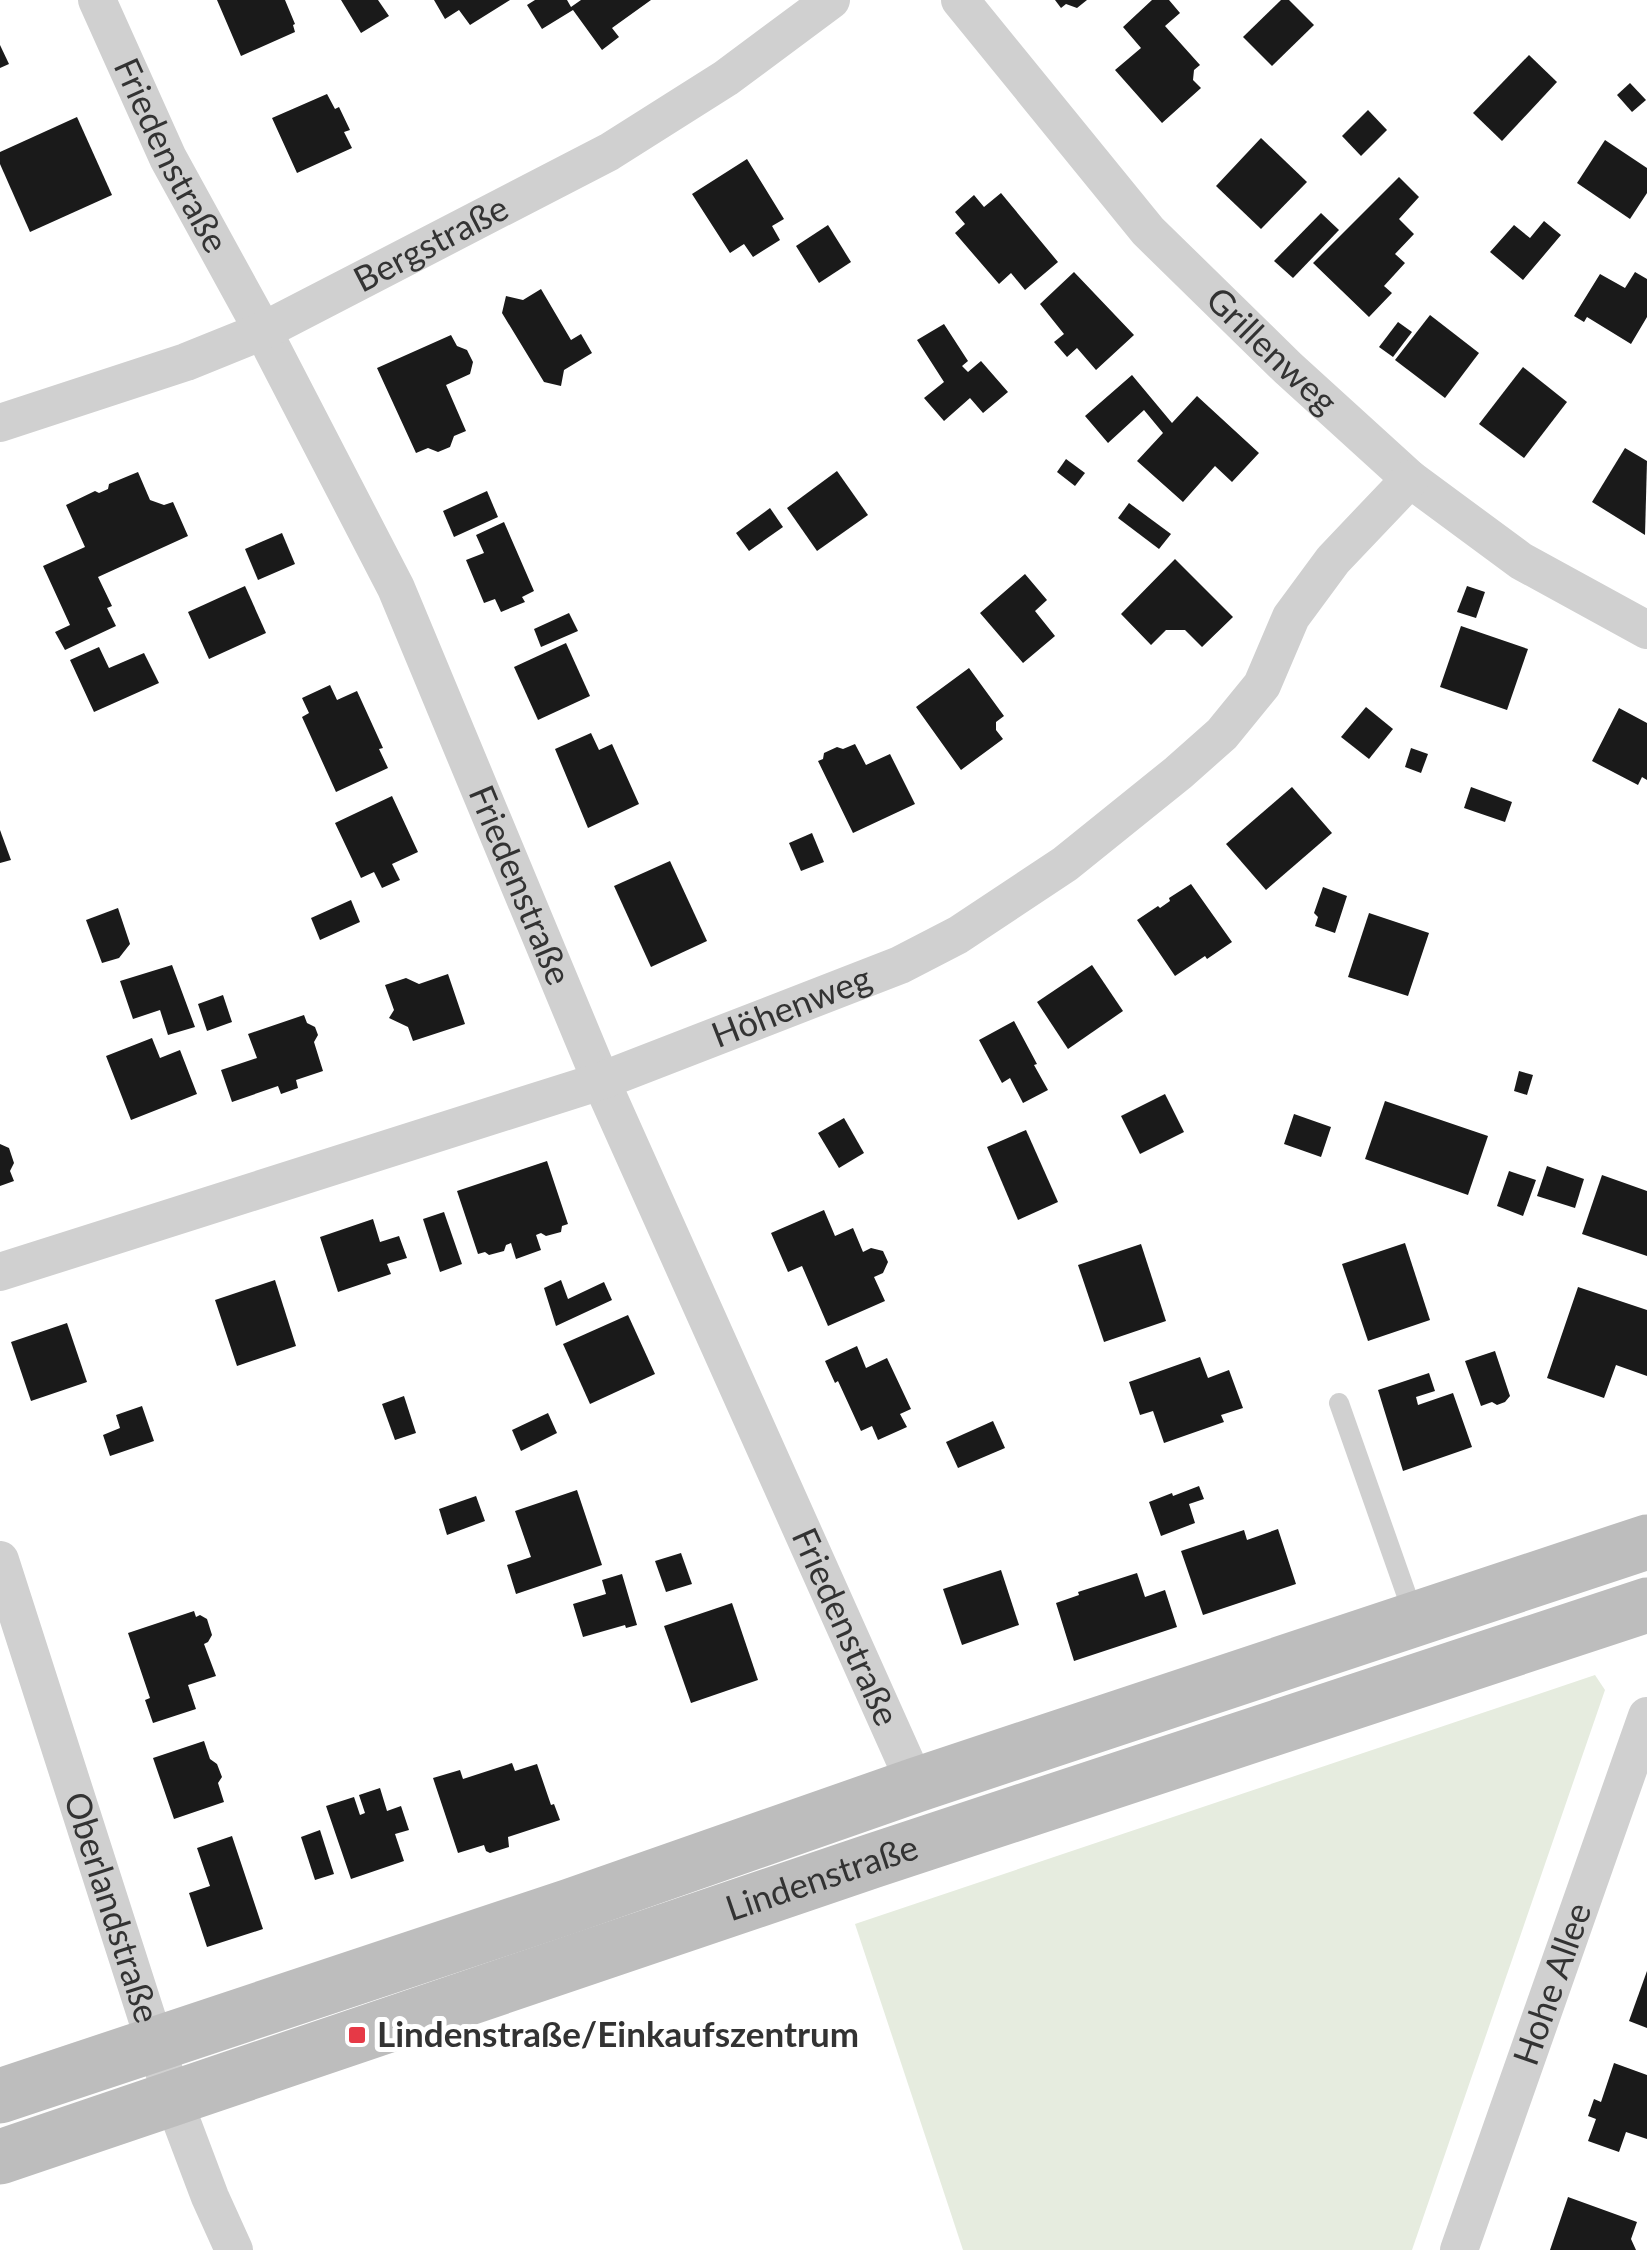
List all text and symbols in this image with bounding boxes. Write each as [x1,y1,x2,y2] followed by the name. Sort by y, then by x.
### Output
[107,51,239,259] street label: Friedenstraße
[346,185,514,299] street label: Bergstraße
[1199,277,1347,422] street label: Grillenweg
[461,779,582,991] street label: Friedenstraße
[705,955,876,1055] street label: Höhenweg
[785,1521,910,1731] street label: Friedenstraße
[57,1786,170,2027] street label: Oberlandstraße
[720,1824,923,1928] street label: Lindenstraße
[1503,1897,1599,2070] street label: Hohe Allee
[377,2012,859,2054] place label: Lindenstraße/Einkaufszentrum
[346,2024,368,2046] marker: Lindenstraße/Einkaufszentrum

